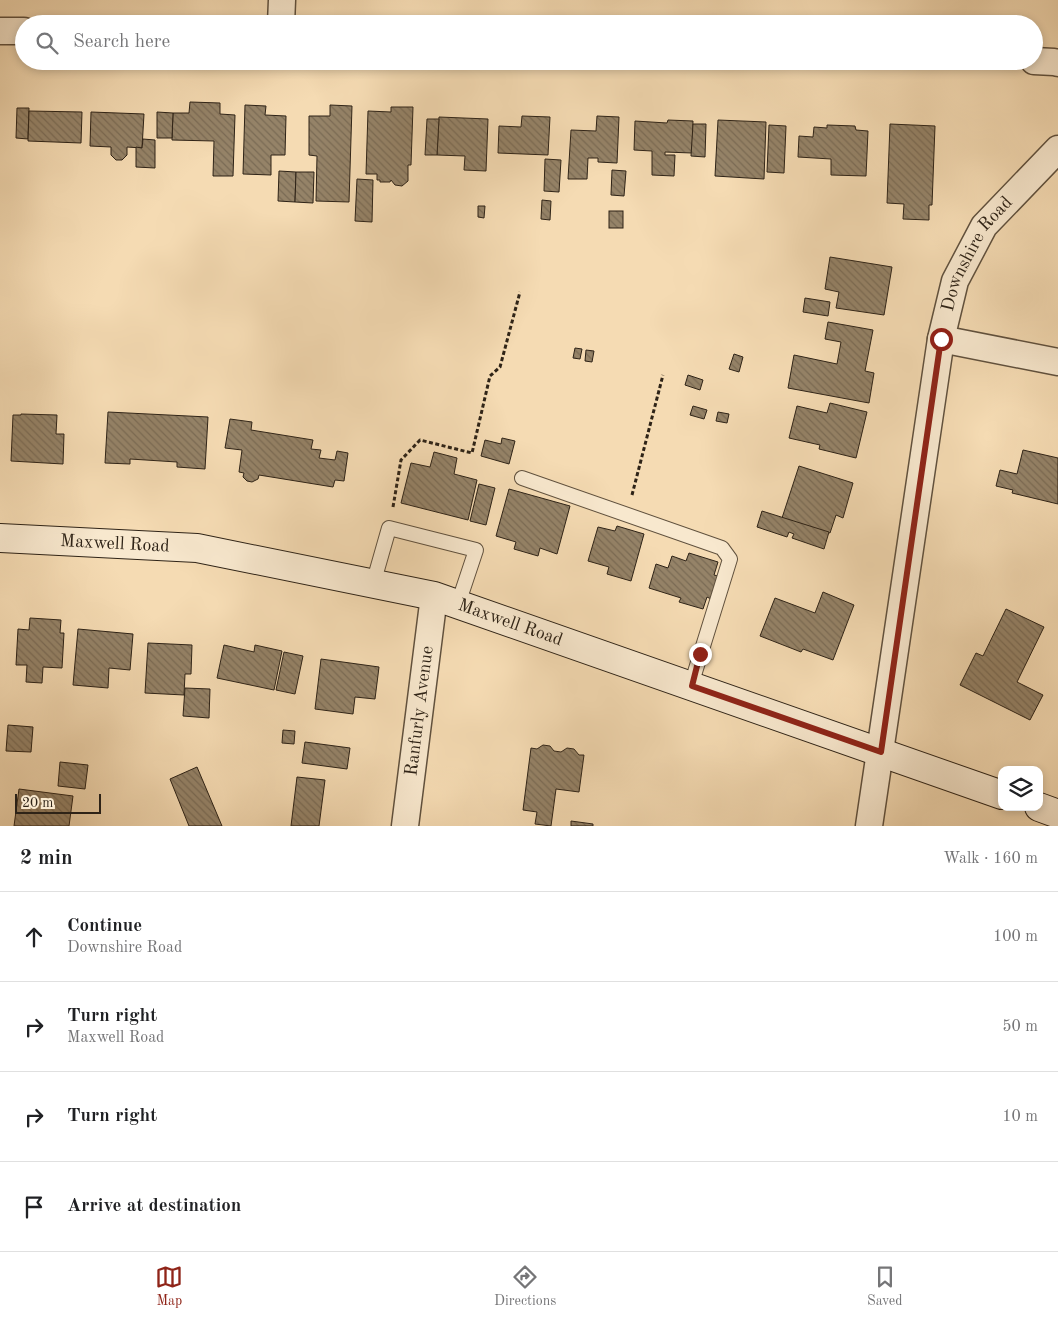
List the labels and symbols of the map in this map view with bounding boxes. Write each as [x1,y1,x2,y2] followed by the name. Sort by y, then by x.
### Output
[939,193,1016,313] street label: Downshire Road
[930,328,953,351] route start
[60,532,170,556] street label: Maxwell Road
[456,596,565,649] street label: Maxwell Road
[689,643,712,666] route end
[402,645,437,777] street label: Ranfurly Avenue
[15,791,101,814] scale bar

